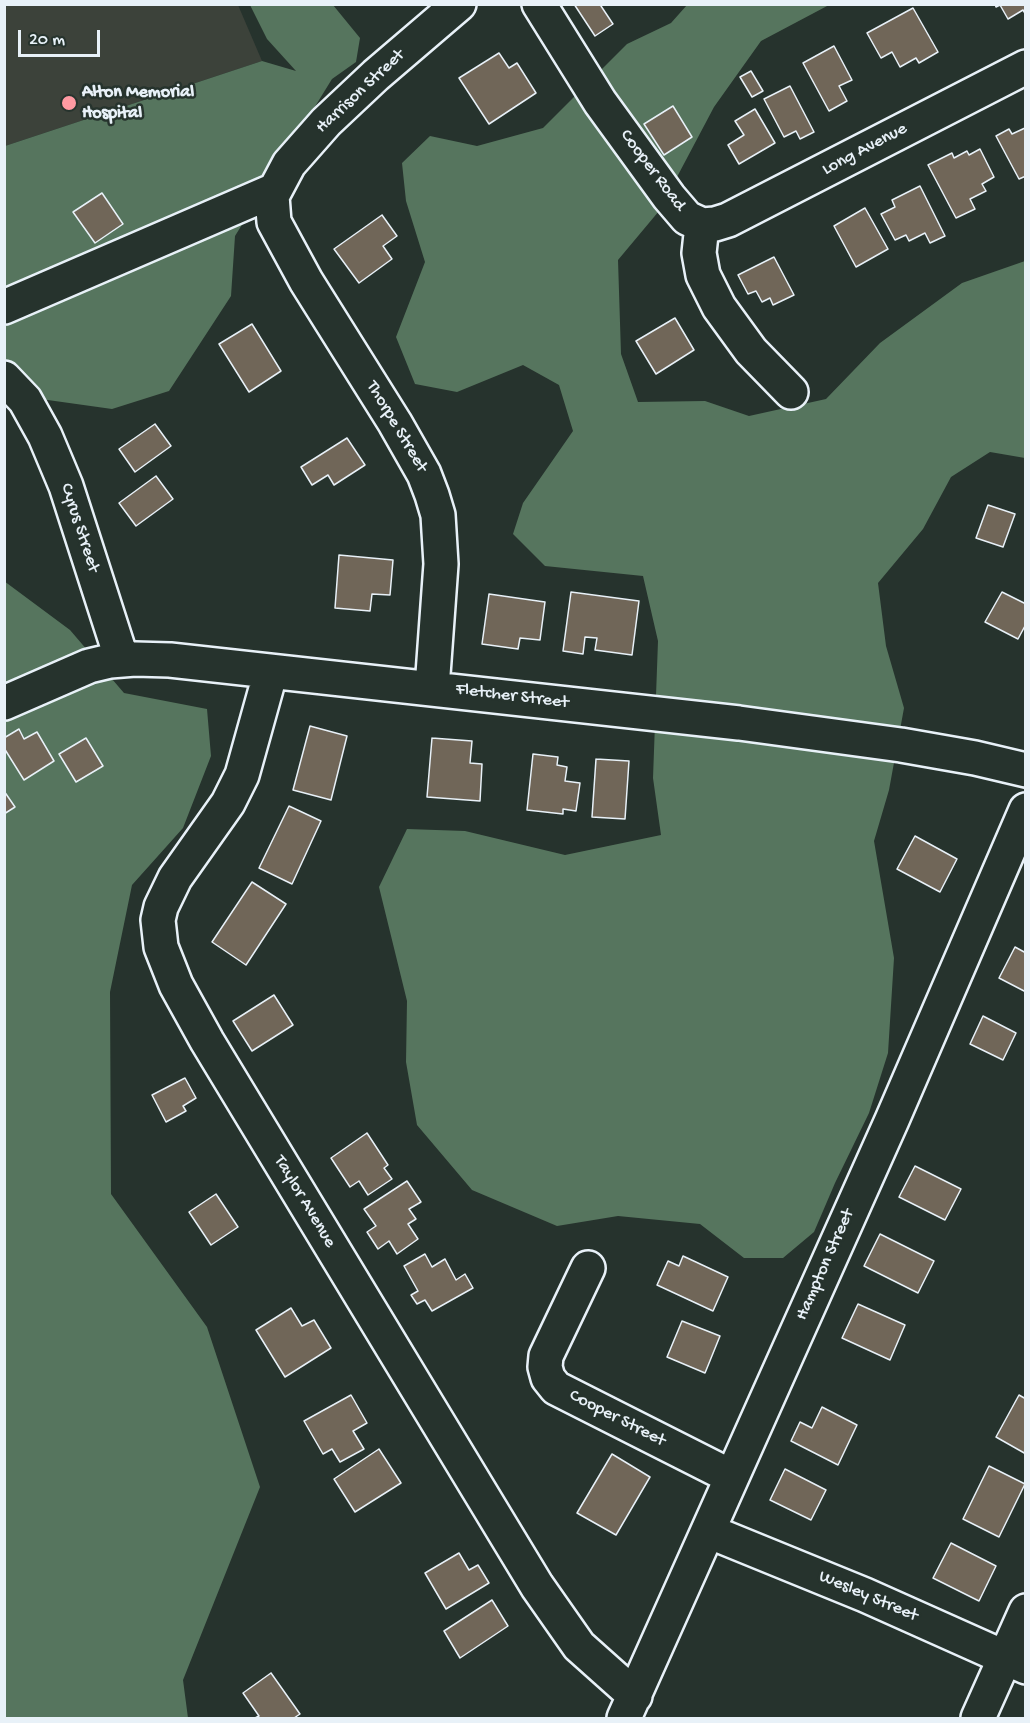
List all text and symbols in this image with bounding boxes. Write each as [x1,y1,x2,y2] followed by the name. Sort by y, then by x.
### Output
[21,18,104,56] scale bar
[29,30,65,51] text: 20 m
[312,45,410,139] street label: Harrison Street
[82,82,194,124] place label: Alton Memorial Hospital
[60,94,78,112] marker: Alton Memorial Hospital
[819,119,911,181] street label: Long Avenue
[614,126,690,216] street label: Cooper Road
[360,377,432,477] street label: Thorpe Street
[54,481,104,575] street label: Cyrus Street
[454,679,570,715] street label: Fletcher Street
[268,1152,340,1252] street label: Taylor Avenue
[792,1206,860,1324] street label: Hampton Street
[565,1385,669,1453] street label: Cooper Street
[815,1566,921,1628] street label: Wesley Street

